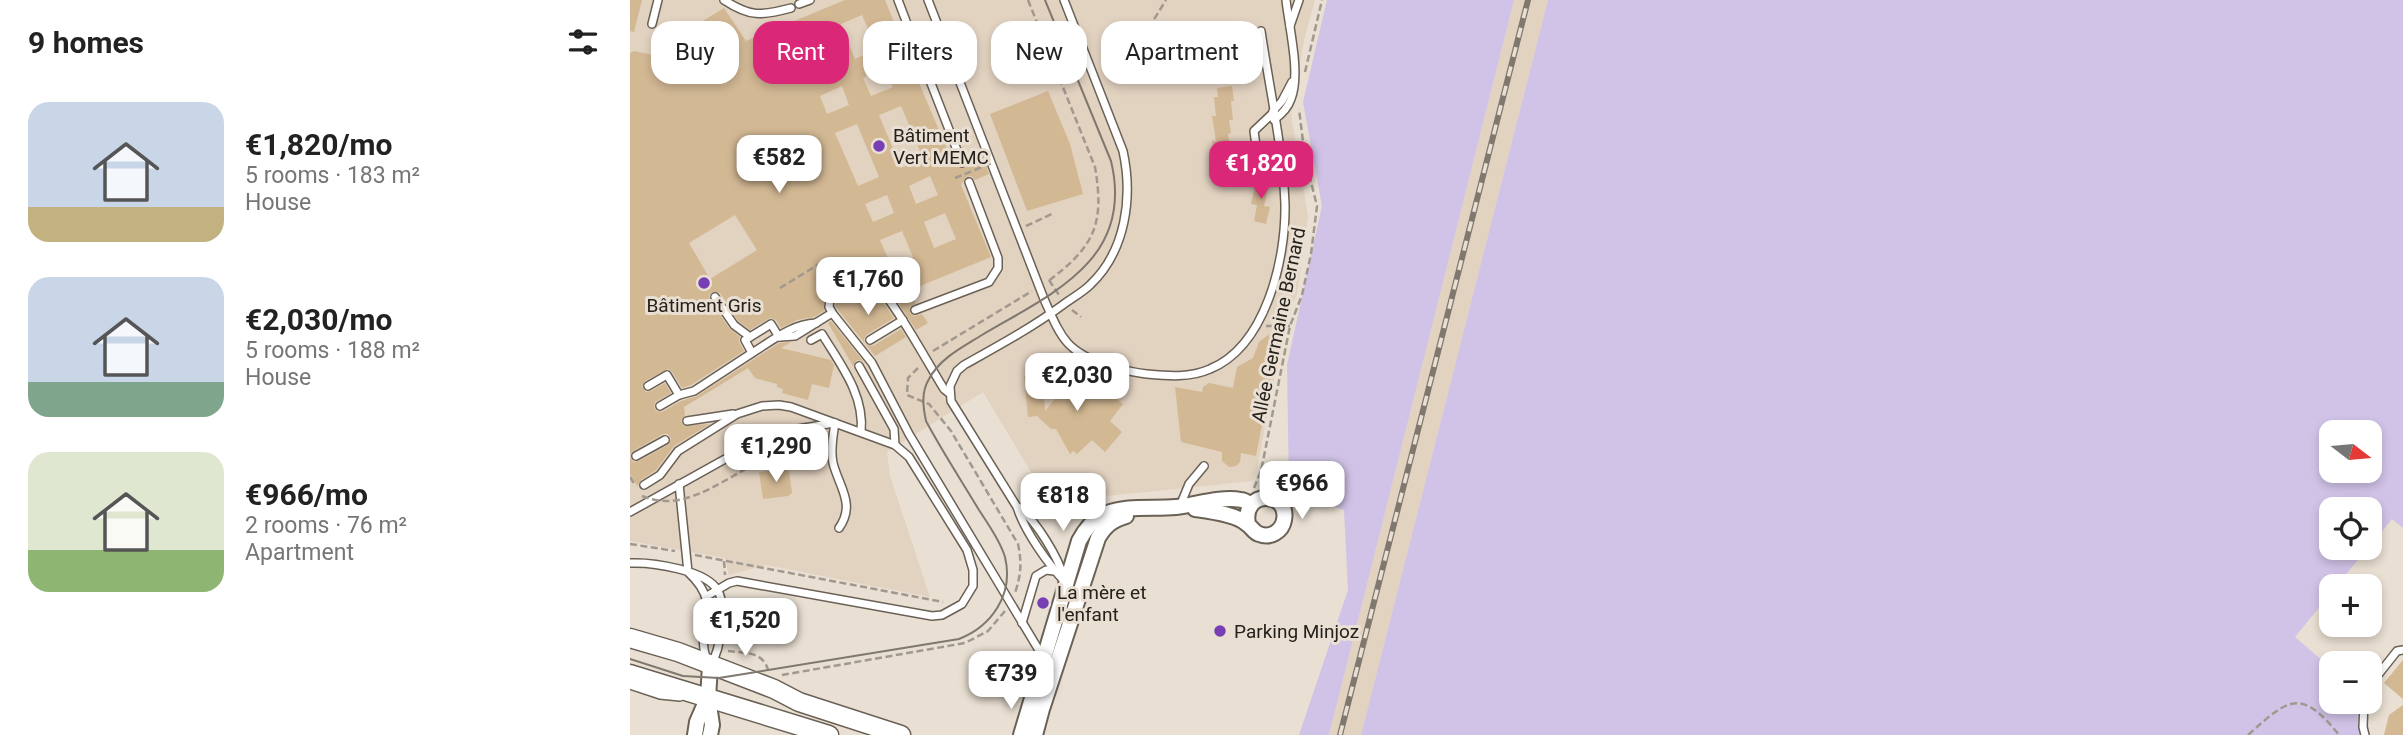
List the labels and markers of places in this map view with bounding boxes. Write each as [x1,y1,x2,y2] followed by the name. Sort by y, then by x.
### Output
[893,124,989,169] place label: Bâtiment Vert MEMC
[738,136,820,195] pin: €582
[871,138,887,154] marker: Bâtiment Vert MEMC
[1204,142,1318,201] pin: €1,820
[811,258,925,317] pin: €1,760
[696,275,712,291] marker: Bâtiment Gris
[647,294,761,317] place label: Bâtiment Gris
[1020,354,1134,413] pin: €2,030
[719,424,833,484] pin: €1,290
[1261,462,1343,521] pin: €966
[1022,474,1104,533] pin: €818
[1057,581,1146,626] place label: La mère et l'enfant
[1035,595,1051,611] marker: La mère et l'enfant
[688,598,802,658] pin: €1,520
[1234,620,1359,643] place label: Parking Minjoz
[1212,623,1228,639] marker: Parking Minjoz
[970,652,1052,711] pin: €739

